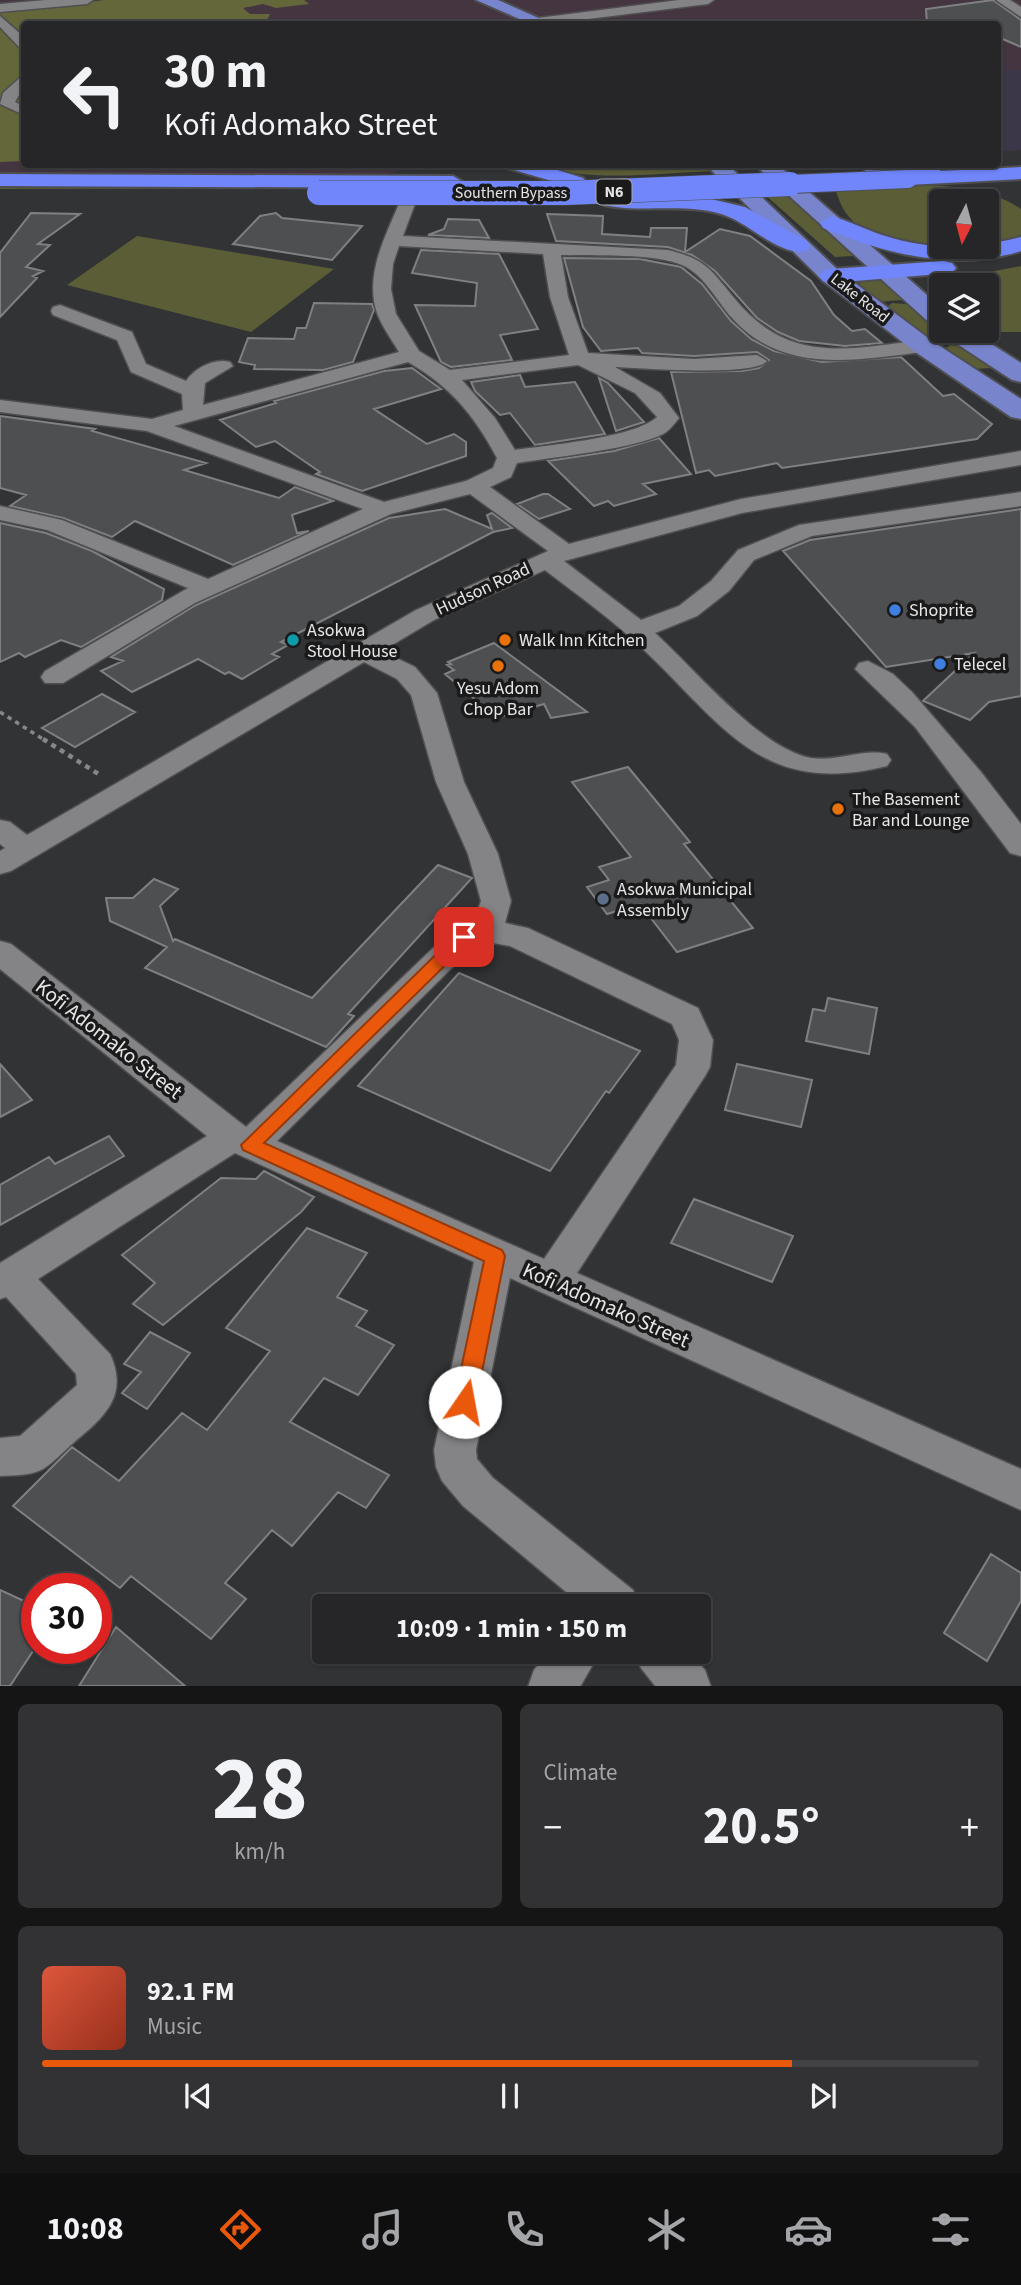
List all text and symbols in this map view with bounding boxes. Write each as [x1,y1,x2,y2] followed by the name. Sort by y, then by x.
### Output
[164,37,268,107] text: 30 m
[49,49,140,140] icon: left
[164,102,438,148] text: Kofi Adomako Street
[596,180,632,204] road number: N6
[455,182,567,204] street label: Southern Bypass
[929,189,999,259] north arrow
[929,189,999,343] map controls
[826,268,894,328] street label: Lake Road
[929,273,999,343] button: layers
[432,556,534,622] street label: Hudson Road
[909,598,974,623] place label: Shoprite
[887,602,903,618] marker: Shoprite
[307,618,398,664] place label: Asokwa Stool House
[519,628,645,653] place label: Walk Inn Kitchen
[285,632,301,648] marker: Asokwa Stool House
[497,632,513,648] marker: Walk Inn Kitchen
[954,652,1006,677] place label: Telecel
[932,656,948,672] marker: Telecel
[490,658,506,674] marker: Yesu Adom Chop Bar
[456,676,539,722] place label: Yesu Adom Chop Bar
[852,787,970,833] place label: The Basement Bar and Lounge
[830,801,846,817] marker: The Basement Bar and Lounge
[617,877,752,923] place label: Asokwa Municipal Assembly
[595,891,611,907] marker: Asokwa Municipal Assembly
[434,907,494,967] pin
[445,918,483,956] icon: arrive
[29,972,189,1106] street label: Kofi Adomako Street
[518,1255,694,1355] street label: Kofi Adomako Street
[428,1365,502,1439] position arrow
[21,1573,112,1664] speed limit sign: 30
[396,1610,627,1647] text: 10:09 · 1 min · 150 m
[212,1725,308,1854] text: 28
[544,1756,617,1789] text: Climate
[703,1790,820,1864] text: 20.5°
[544,1801,562,1855] text: −
[960,1801,979,1855] text: +
[234,1835,285,1868] text: km/h
[147,1973,235,2010] text: 92.1 FM
[147,2010,202,2043] text: Music
[179,2077,217,2115] icon: previous
[491,2077,529,2115] icon: pause
[804,2077,842,2115] icon: next
[216,2205,265,2254] icon: directions
[358,2205,407,2254] icon: music
[500,2205,549,2254] icon: phone
[642,2205,691,2254] icon: climate
[784,2205,833,2254] icon: car
[926,2205,975,2254] icon: filters
[46,2206,124,2252] text: 10:08

